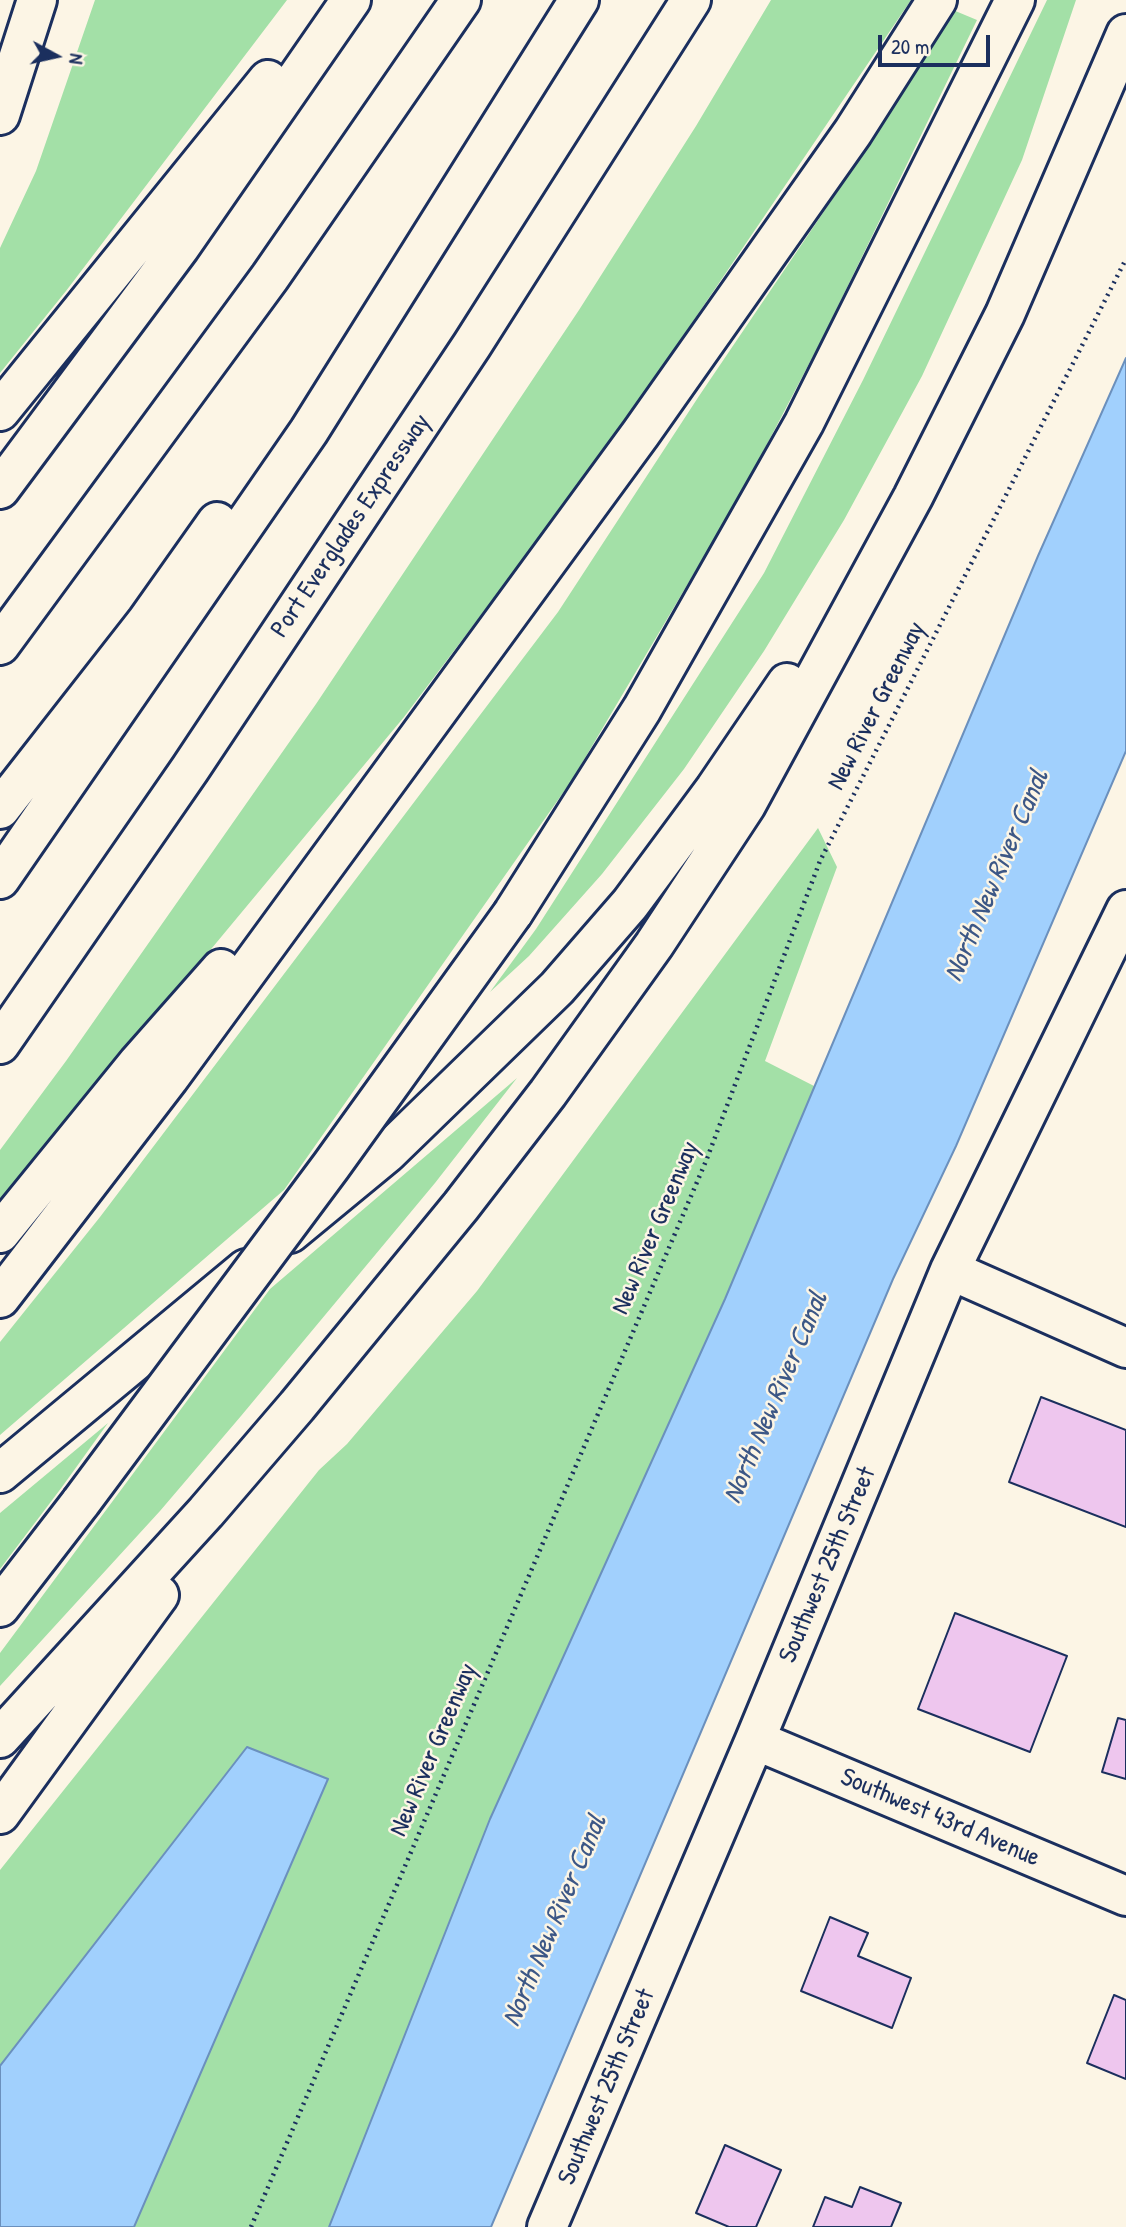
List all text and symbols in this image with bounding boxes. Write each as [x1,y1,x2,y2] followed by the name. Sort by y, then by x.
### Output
[21,21,91,91] north arrow
[881,21,993,65] scale bar
[891,32,929,61] text: 20 m
[63,52,90,66] text: N
[264,408,438,644] street label: Port Everglades Expressway
[821,617,933,795] street label: New River Greenway
[937,765,1057,987] water label: North New River Canal
[606,1137,706,1319] street label: New River Greenway
[716,1287,836,1509] water label: North New River Canal
[773,1462,883,1668] street label: Southwest 25th Street
[384,1659,484,1841] street label: New River Greenway
[836,1762,1044,1874] street label: Southwest 43rd Avenue
[495,1810,615,2032] water label: North New River Canal
[552,1984,662,2190] street label: Southwest 25th Street

